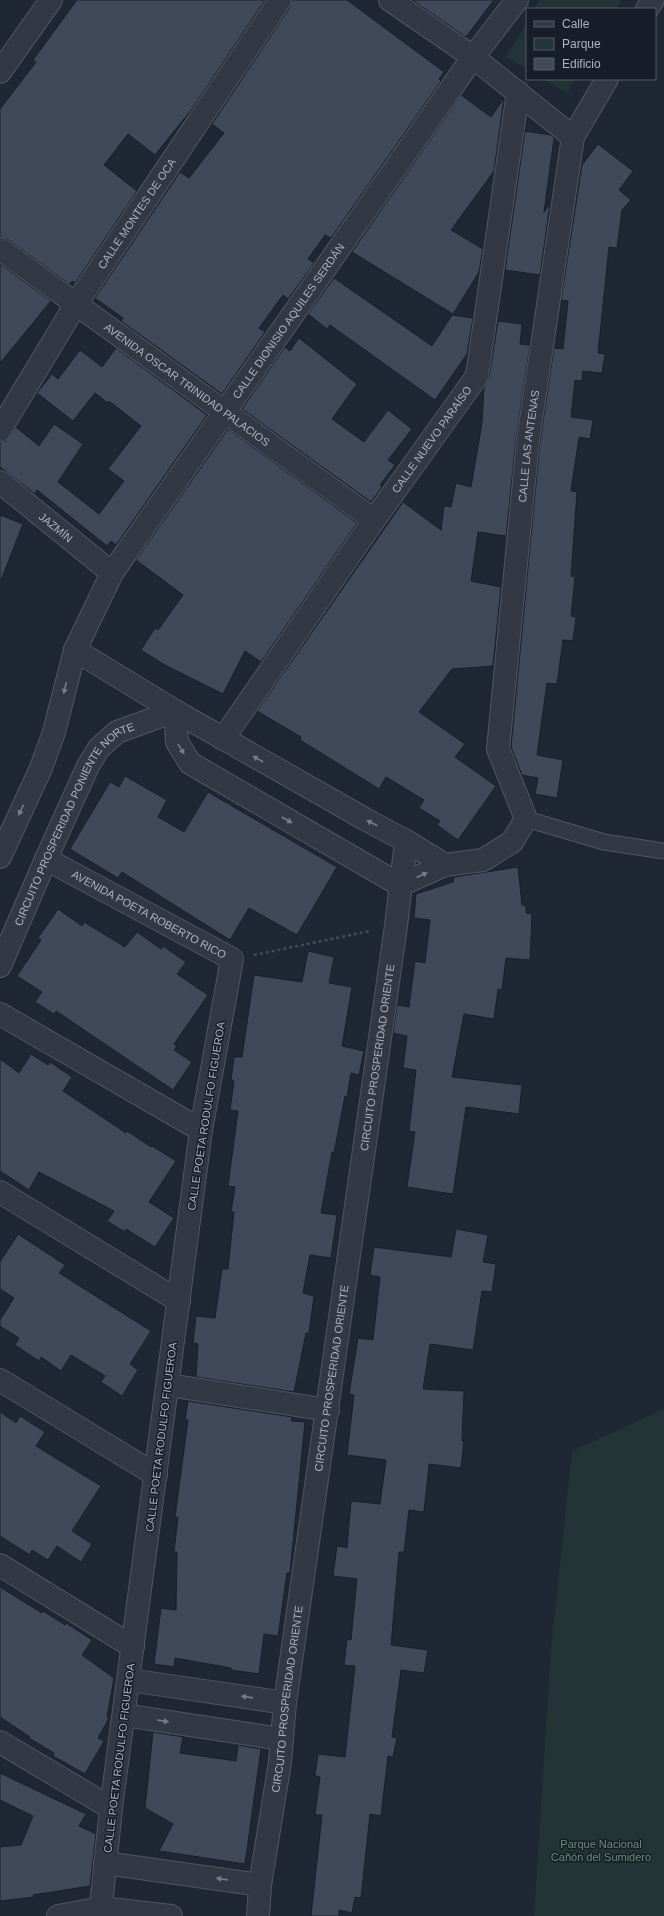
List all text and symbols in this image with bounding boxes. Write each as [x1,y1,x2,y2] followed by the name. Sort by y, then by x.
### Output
[526,8,656,80] legend
[562,17,590,31] text: Calle
[562,37,601,51] text: Parque
[562,57,601,71] text: Edificio
[95,156,178,271] street label: CALLE MONTES DE OCA
[230,241,347,401] street label: CALLE DIONISIO AQUILES SERDÁN
[102,321,272,448] street label: AVENIDA OSCAR TRINIDAD PALACIOS
[389,383,474,495] street label: CALLE NUEVO PARAÍSO
[516,389,541,503] street label: CALLE LAS ANTENAS
[37,510,75,545] street label: JAZMÍN
[61,682,67,694] one-way arrow
[12,720,136,927] street label: CIRCUITO PROSPERIDAD PONIENTE NORTE
[177,743,184,755] one-way arrow
[252,756,264,762] one-way arrow
[18,804,24,816] one-way arrow
[281,817,293,824] one-way arrow
[366,820,377,826] one-way arrow
[70,868,229,961] street label: AVENIDA POETA ROBERTO RICO
[416,872,428,878] one-way arrow
[358,963,396,1151] street label: CIRCUITO PROSPERIDAD ORIENTE
[185,1020,227,1211] street label: CALLE POETA RODULFO FIGUEROA
[312,1284,351,1472] street label: CIRCUITO PROSPERIDAD ORIENTE
[143,1341,179,1533] street label: CALLE POETA RODULFO FIGUEROA
[269,1605,305,1793] street label: CIRCUITO PROSPERIDAD ORIENTE
[101,1662,137,1854] street label: CALLE POETA RODULFO FIGUEROA
[241,1694,253,1700] one-way arrow
[157,1718,169,1724] one-way arrow
[551,1838,651,1863] park label: Parque Nacional Cañón del Sumidero
[215,1876,228,1882] one-way arrow

